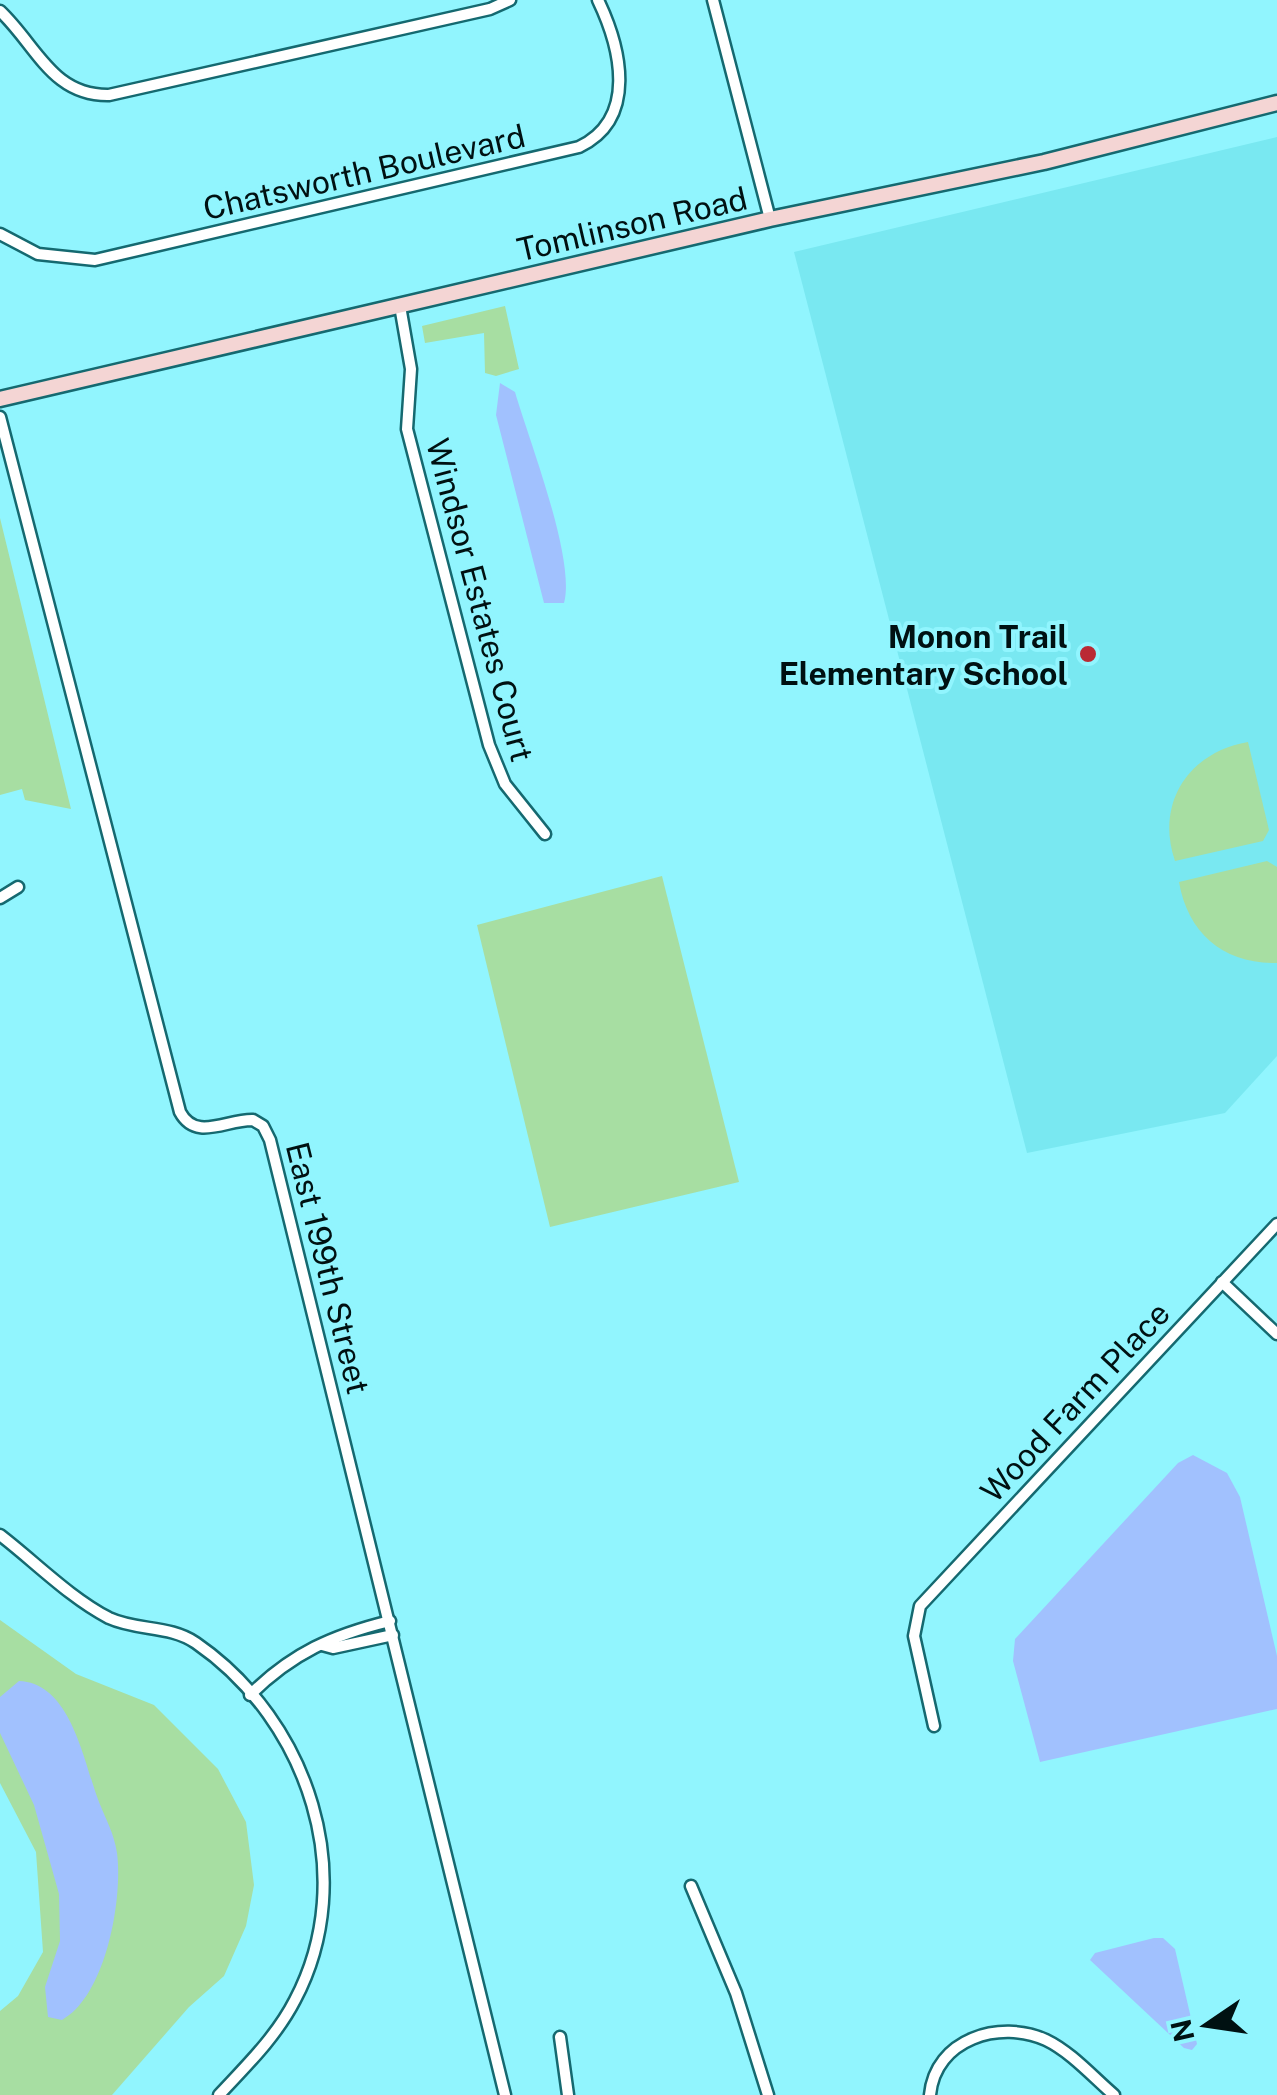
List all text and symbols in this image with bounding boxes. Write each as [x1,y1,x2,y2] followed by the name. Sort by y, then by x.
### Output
[199,117,529,227] street label: Chatsworth Boulevard
[513,180,751,268] street label: Tomlinson Road
[419,435,541,765] street label: Windsor Estates Court
[779,618,1068,692] place label: Monon Trail Elementary School
[1077,643,1099,665] marker: Monon Trail Elementary School
[279,1138,377,1398] street label: East 199th Street
[973,1294,1177,1510] street label: Wood Farm Place
[1157,1975,1257,2075] north arrow
[1164,2016,1201,2045] text: N

